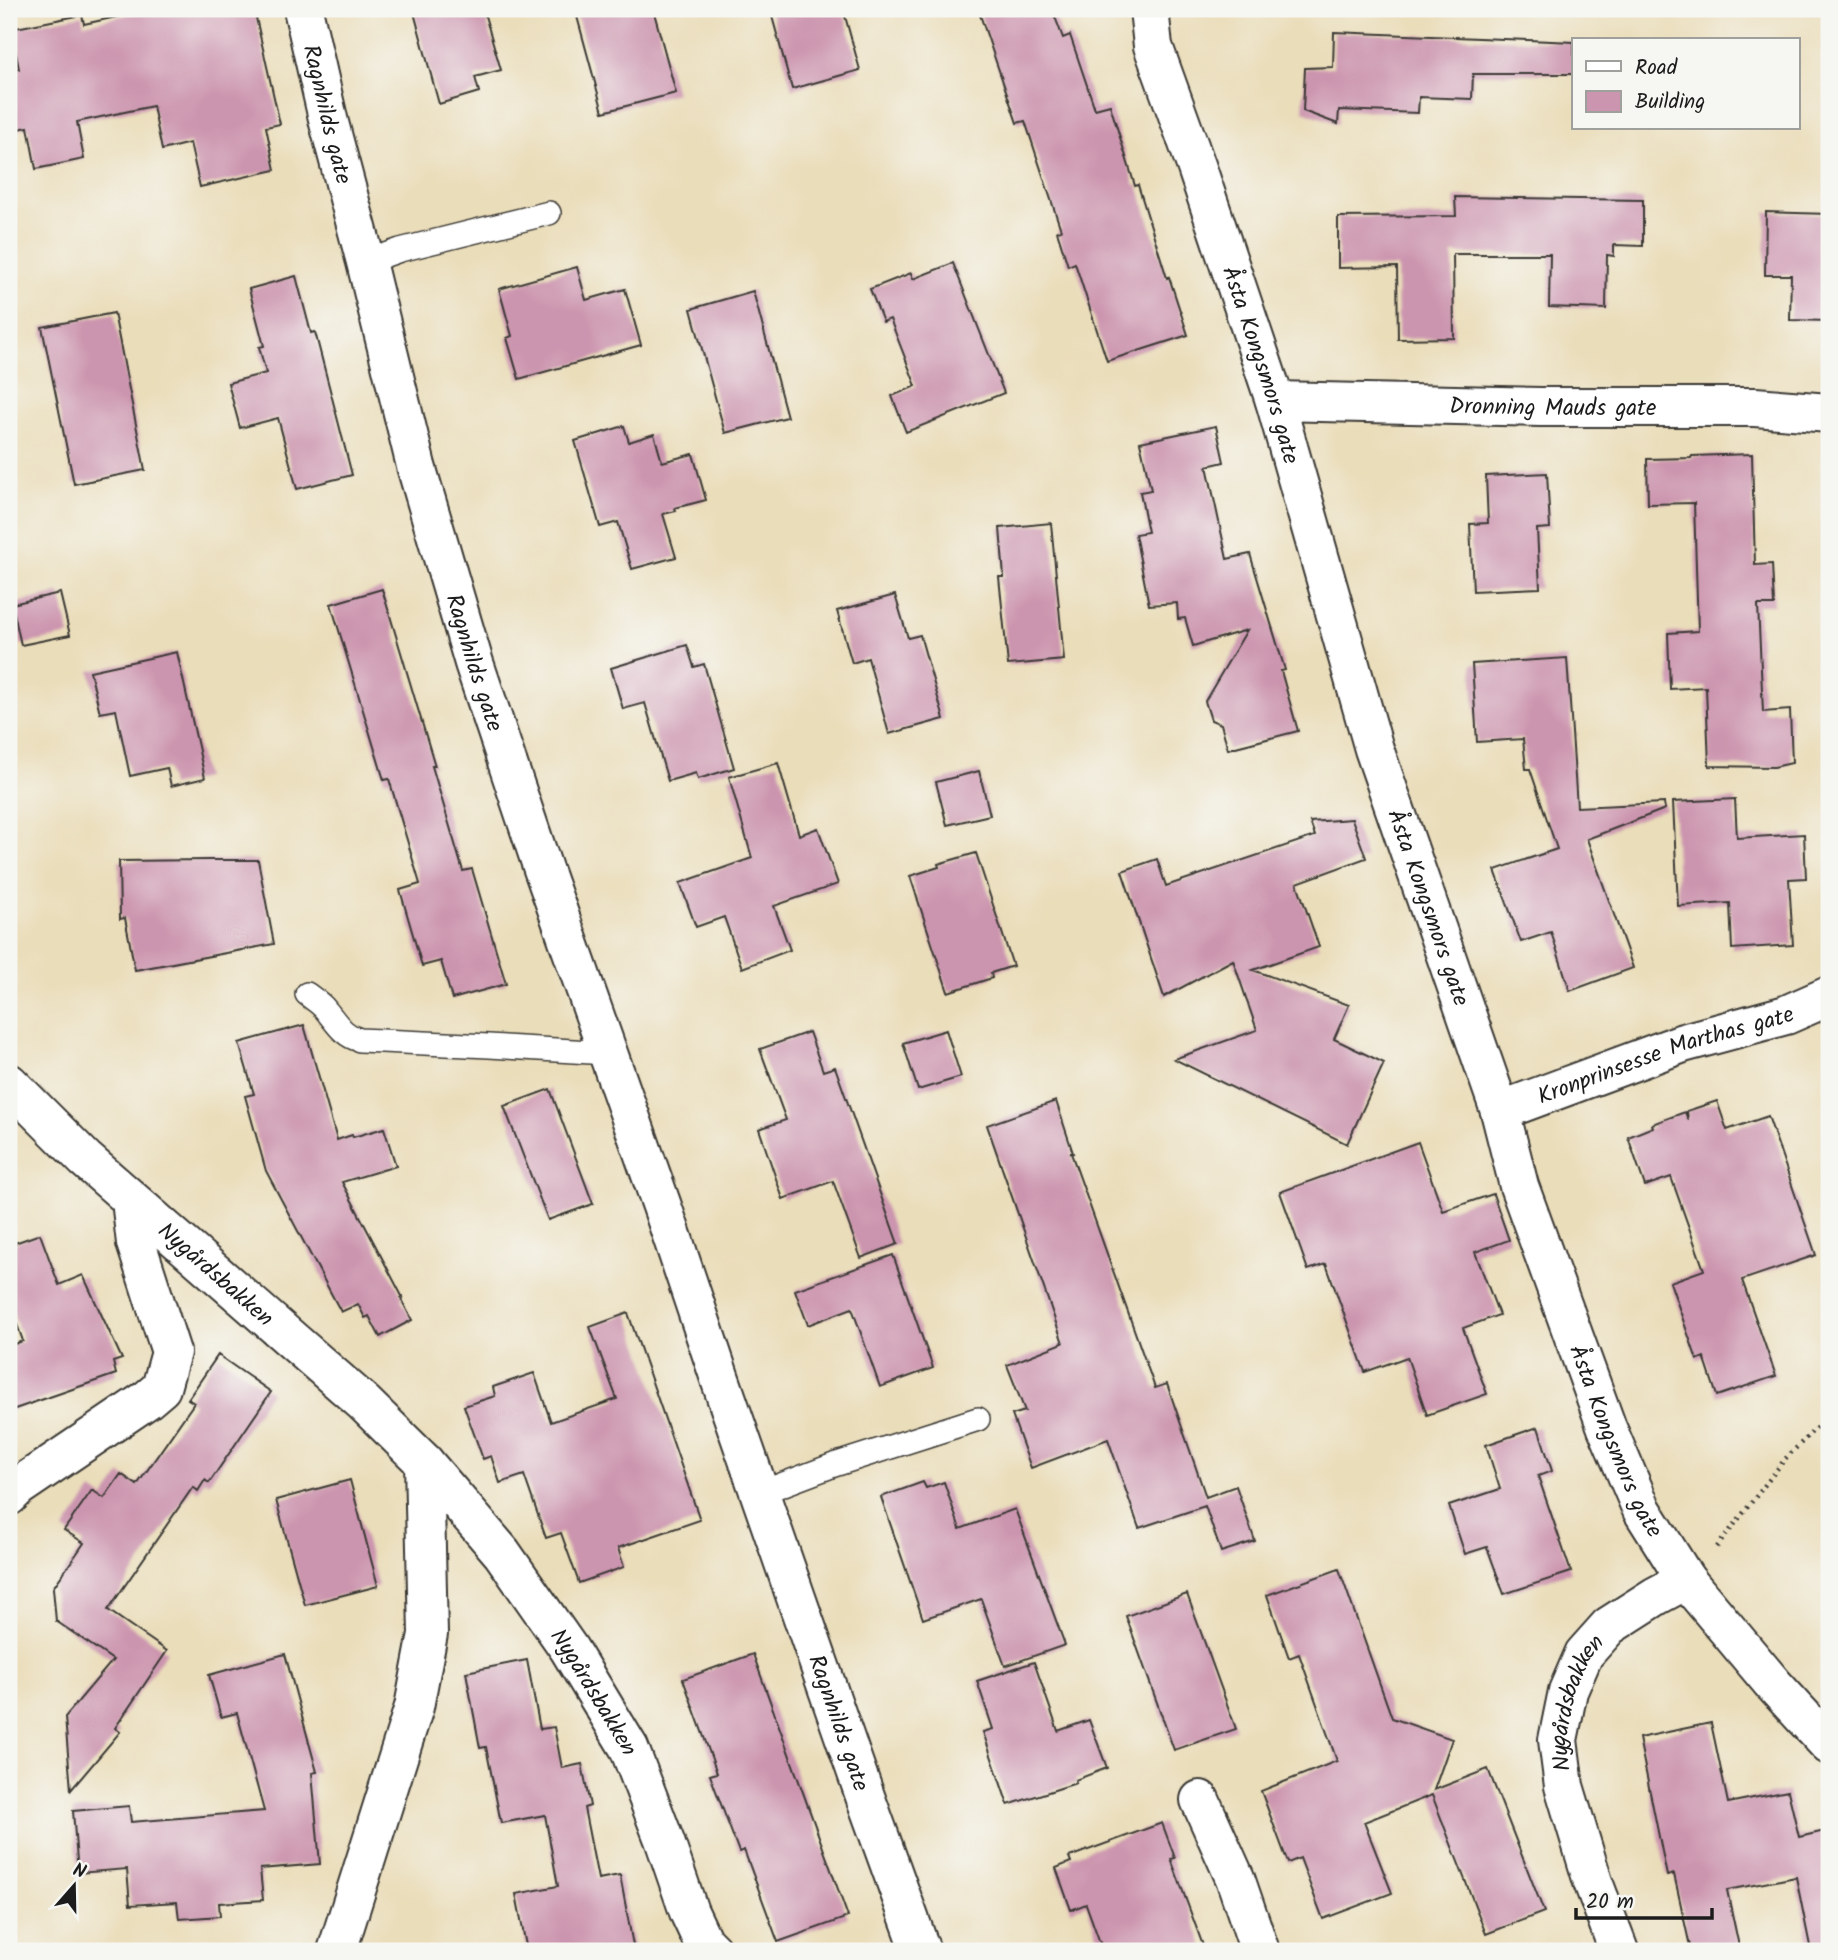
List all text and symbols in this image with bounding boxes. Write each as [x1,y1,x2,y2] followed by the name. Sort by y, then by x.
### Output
[1572,38,1800,130] legend
[292,41,360,188] street label: Ragnhilds gate
[1635,52,1678,85] text: Road
[1635,86,1705,119] text: Building
[1211,262,1308,468] street label: Åsta Kongsmors gate
[1449,389,1656,427] street label: Dronning Mauds gate
[435,590,512,737] street label: Ragnhilds gate
[1376,805,1478,1011] street label: Åsta Kongsmors gate
[1533,997,1801,1116] street label: Kronprinsesse Marthas gate
[149,1214,281,1336] street label: Nygårdsbakken
[1558,1340,1671,1545] street label: Åsta Kongsmors gate
[540,1622,646,1761] street label: Nygårdsbakken
[1541,1627,1614,1773] street label: Nygårdsbakken
[797,1650,878,1796] street label: Ragnhilds gate
[38,1852,108,1922] north arrow
[68,1856,90,1888] text: N
[1576,1876,1712,1920] scale bar
[1586,1886,1634,1919] text: 20 m

